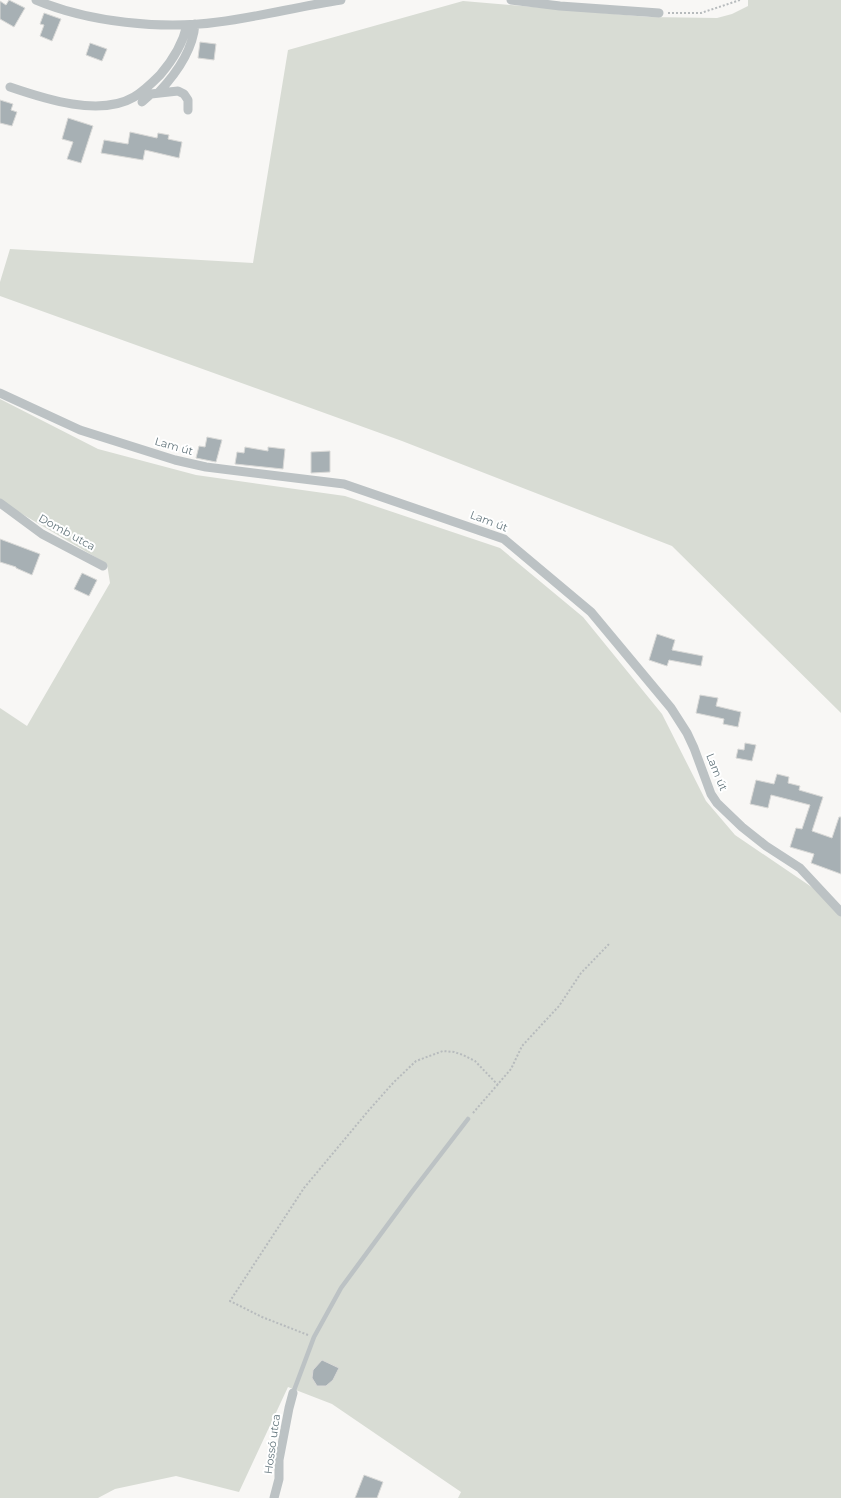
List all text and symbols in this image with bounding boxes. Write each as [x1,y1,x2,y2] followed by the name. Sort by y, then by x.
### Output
[153,434,195,458] street label: Lam út
[468,507,510,535] street label: Lam út
[36,511,98,553] street label: Domb utca
[703,751,731,793] street label: Lam út
[261,1413,283,1475] street label: Hossó utca

